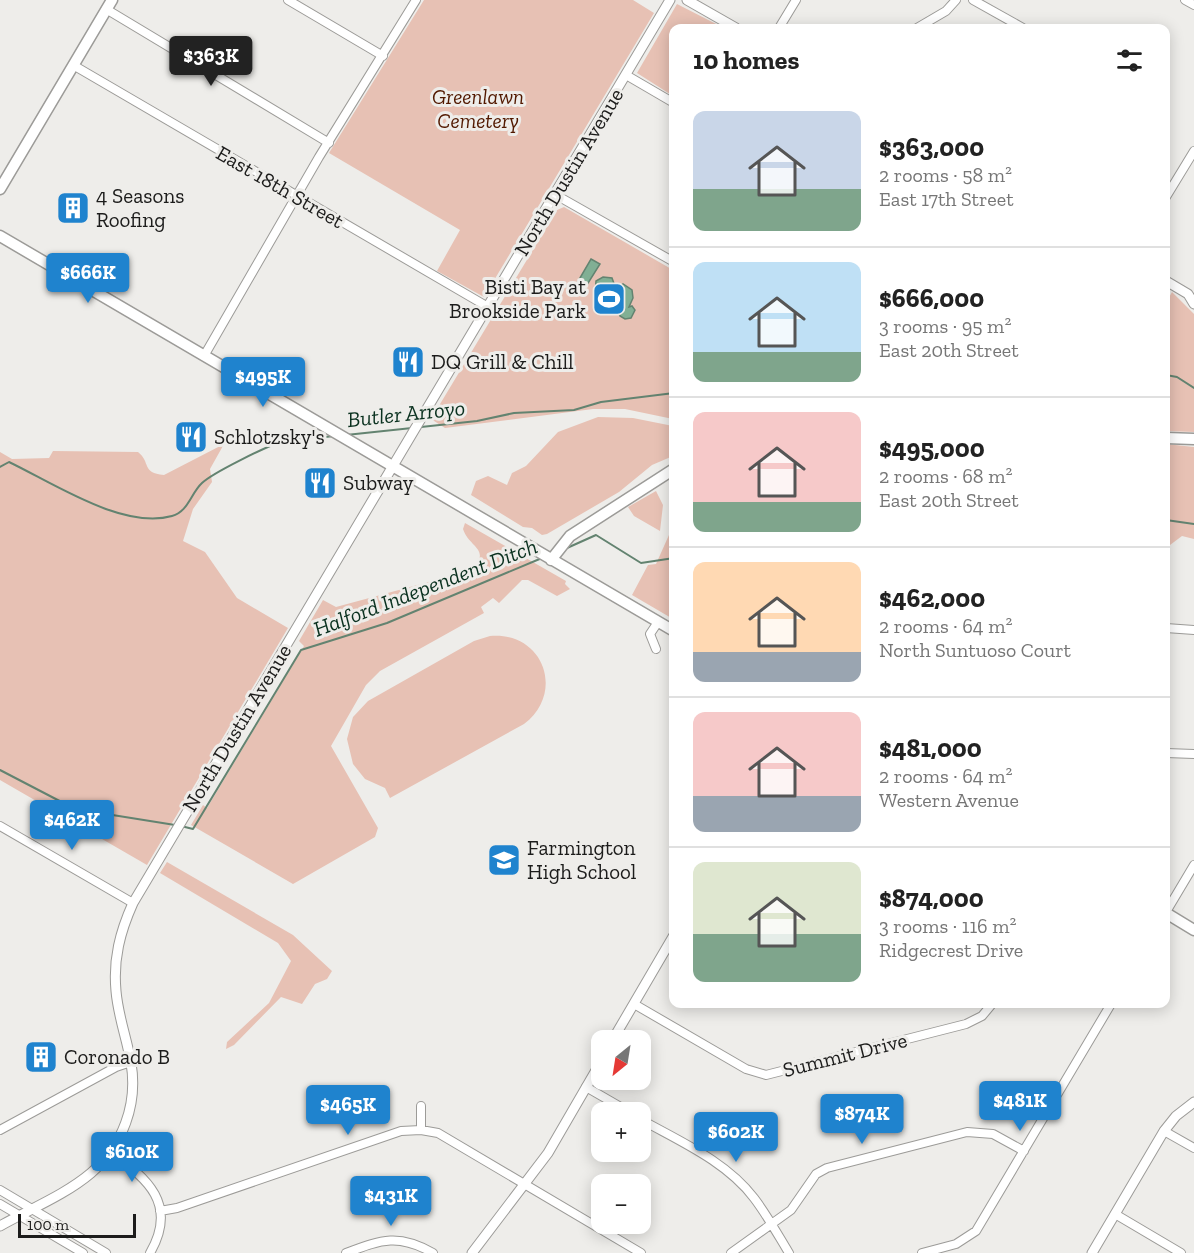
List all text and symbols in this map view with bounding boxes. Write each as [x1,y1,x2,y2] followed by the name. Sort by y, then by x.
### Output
[169,36,253,87] pin: $363K
[183,43,239,67] text: $363K
[693,44,799,76] text: 10 homes
[1113,44,1146,77] icon: filters
[509,83,629,260] street label: North Dustin Avenue
[432,84,524,133] park label: Greenlawn Cemetery
[879,131,984,163] text: $363,000
[741,135,813,207] icon: home
[212,140,349,233] street label: East 18th Street
[879,163,1012,187] text: 2 rooms · 58 m²
[96,183,185,232] place label: 4 Seasons Roofing
[879,187,1014,211] text: East 17th Street
[55,190,91,226] building icon: 4 Seasons Roofing
[46,253,130,304] pin: $666K
[60,260,116,284] text: $666K
[449,274,586,323] place label: Bisti Bay at Brookside Park
[591,281,627,317] sports icon: Bisti Bay at Brookside Park
[879,282,984,314] text: $666,000
[741,286,813,358] icon: home
[879,314,1011,338] text: 3 rooms · 95 m²
[879,338,1019,362] text: East 20th Street
[390,344,426,380] restaurant icon: DQ Grill & Chill
[431,349,574,374] place label: DQ Grill & Chill
[221,357,305,408] pin: $495K
[235,364,291,388] text: $495K
[346,394,466,433] water label: Butler Arroyo
[173,419,209,455] restaurant icon: Schlotzsky's
[214,424,325,449] place label: Schlotzsky's
[879,432,985,464] text: $495,000
[741,436,813,508] icon: home
[879,464,1012,488] text: 2 rooms · 68 m²
[302,465,338,501] restaurant icon: Subway
[343,470,414,495] place label: Subway
[879,488,1019,512] text: East 20th Street
[309,532,541,643] water label: Halford Independent Ditch
[879,582,985,614] text: $462,000
[741,586,813,658] icon: home
[879,614,1012,638] text: 2 rooms · 64 m²
[879,638,1071,662] text: North Suntuoso Court
[177,639,297,816] street label: North Dustin Avenue
[879,732,982,764] text: $481,000
[741,736,813,808] icon: home
[879,764,1012,788] text: 2 rooms · 64 m²
[879,788,1019,812] text: Western Avenue
[30,800,114,851] pin: $462K
[44,807,100,831] text: $462K
[527,835,637,884] place label: Farmington High School
[486,842,522,878] school or university icon: Farmington High School
[879,882,984,914] text: $874,000
[741,886,813,958] icon: home
[879,914,1016,938] text: 3 rooms · 116 m²
[879,938,1023,962] text: Ridgecrest Drive
[780,1027,910,1082] street label: Summit Drive
[591,1030,651,1090] north arrow
[591,1030,651,1234] map controls
[23,1039,59,1075] building icon: Coronado B
[64,1044,170,1069] place label: Coronado B
[978,1081,1062,1132] pin: $481K
[306,1085,390,1136] pin: $465K
[993,1088,1047,1112] text: $481K
[320,1092,376,1116] text: $465K
[820,1094,904,1145] pin: $874K
[834,1101,890,1125] text: $874K
[591,1102,651,1162] button: +
[694,1112,778,1163] pin: $602K
[708,1119,764,1143] text: $602K
[90,1132,174,1183] pin: $610K
[105,1139,159,1163] text: $610K
[591,1174,651,1234] button: −
[349,1176,433,1227] pin: $431K
[364,1183,418,1207] text: $431K
[18,1211,136,1238] scale bar
[27,1215,69,1234] text: 100 m

